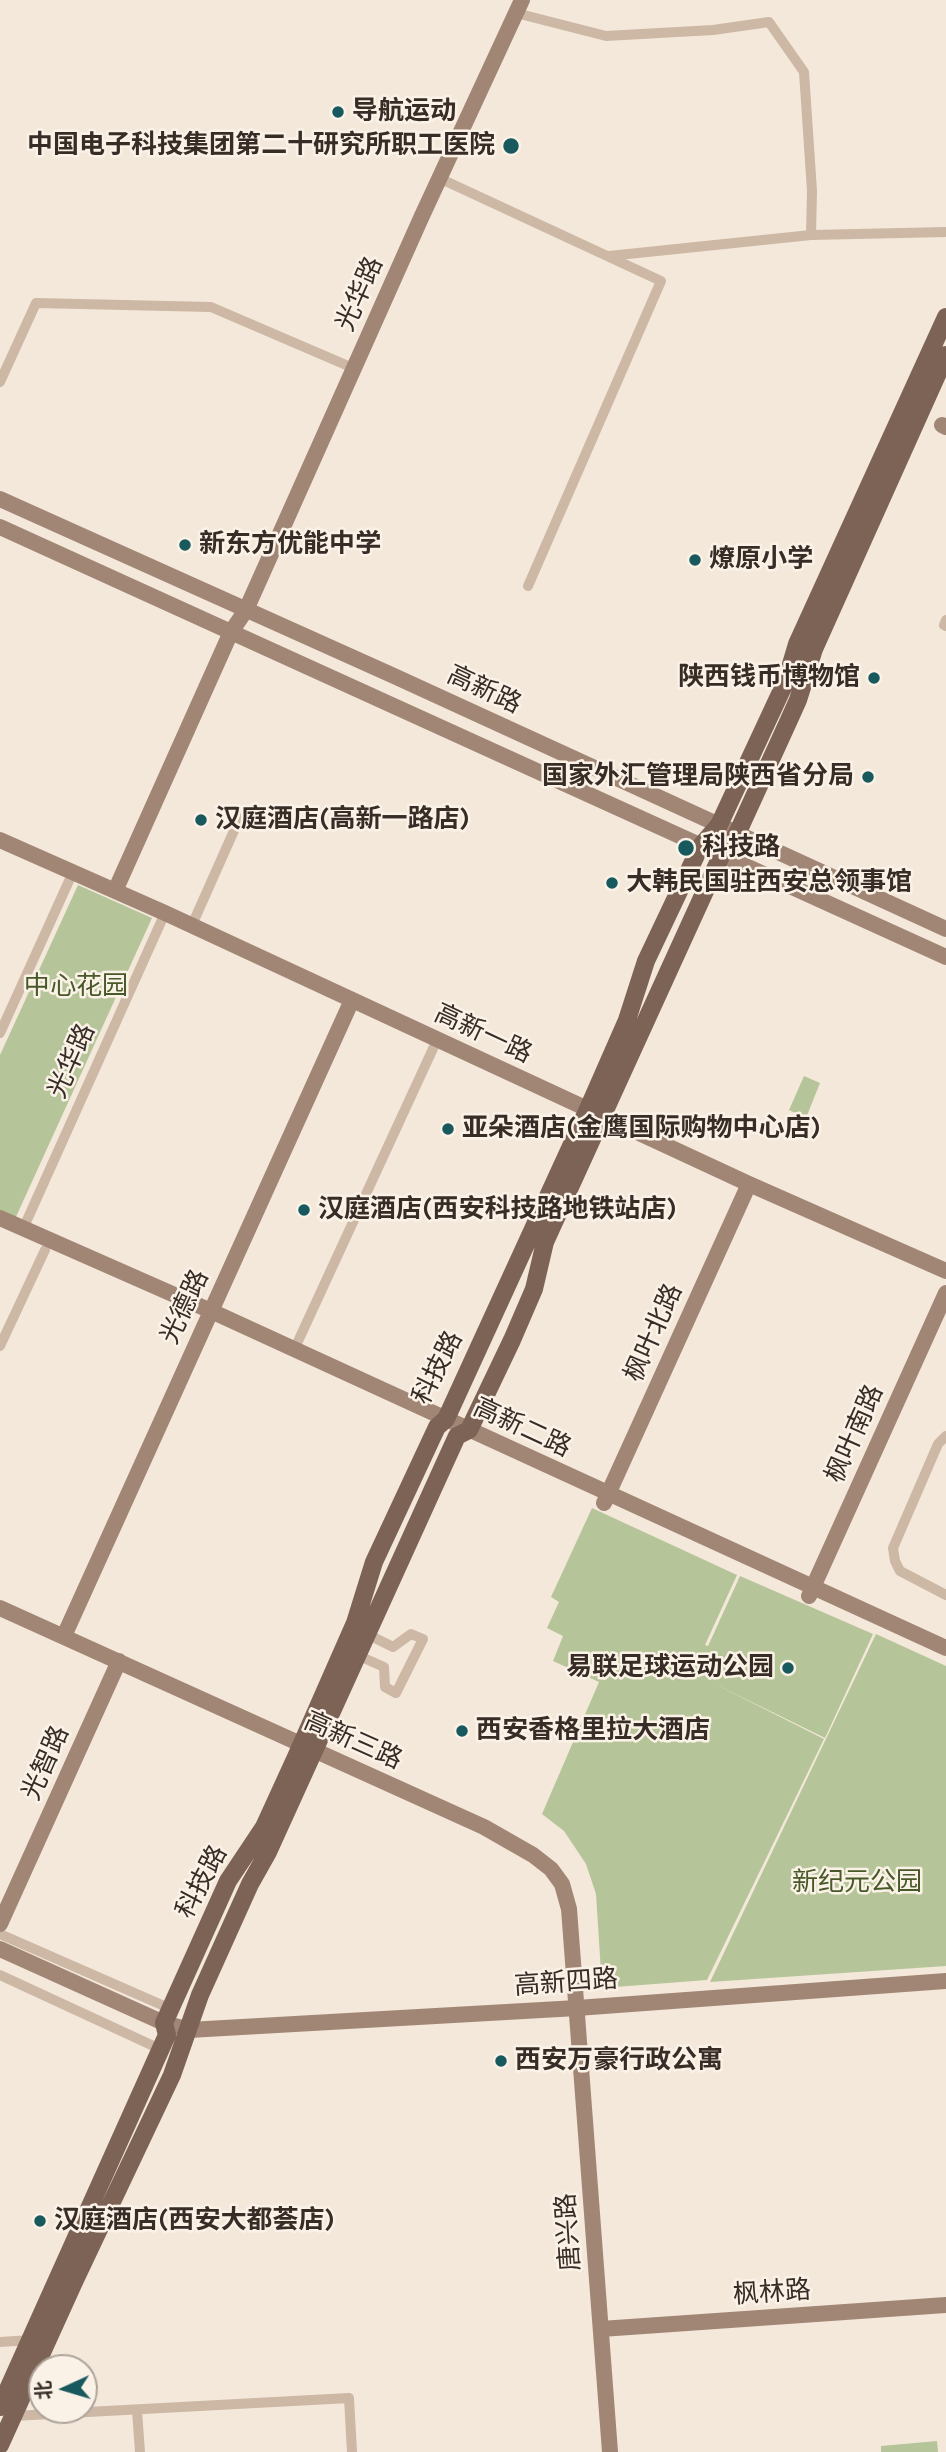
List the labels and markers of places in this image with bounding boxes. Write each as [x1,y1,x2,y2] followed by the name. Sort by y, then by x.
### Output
[352,96,456,128] place label: 导航运动
[330,104,346,120] marker: 导航运动
[27,130,495,162] place label: 中国电子科技集团第二十研究所职工医院
[501,136,521,156] marker: 中国电子科技集团第二十研究所职工医院
[199,529,381,561] place label: 新东方优能中学
[177,537,193,553] marker: 新东方优能中学
[709,544,813,576] place label: 燎原小学
[687,552,703,568] marker: 燎原小学
[678,662,860,694] place label: 陕西钱币博物馆
[866,670,882,686] marker: 陕西钱币博物馆
[542,761,854,793] place label: 国家外汇管理局陕西省分局
[860,769,876,785] marker: 国家外汇管理局陕西省分局
[215,804,470,836] place label: 汉庭酒店(高新一路店)
[193,812,209,828] marker: 汉庭酒店(高新一路店)
[702,832,780,864] place label: 科技路
[676,838,696,858] marker: 科技路
[626,867,912,899] place label: 大韩民国驻西安总领事馆
[604,875,620,891] marker: 大韩民国驻西安总领事馆
[462,1113,821,1145] place label: 亚朵酒店(金鹰国际购物中心店)
[440,1121,456,1137] marker: 亚朵酒店(金鹰国际购物中心店)
[318,1194,677,1226] place label: 汉庭酒店(西安科技路地铁站店)
[296,1202,312,1218] marker: 汉庭酒店(西安科技路地铁站店)
[566,1652,774,1684] place label: 易联足球运动公园
[780,1660,796,1676] marker: 易联足球运动公园
[476,1715,710,1747] place label: 西安香格里拉大酒店
[454,1723,470,1739] marker: 西安香格里拉大酒店
[515,2045,723,2077] place label: 西安万豪行政公寓
[493,2053,509,2069] marker: 西安万豪行政公寓
[54,2205,335,2237] place label: 汉庭酒店(西安大都荟店)
[32,2213,48,2229] marker: 汉庭酒店(西安大都荟店)

